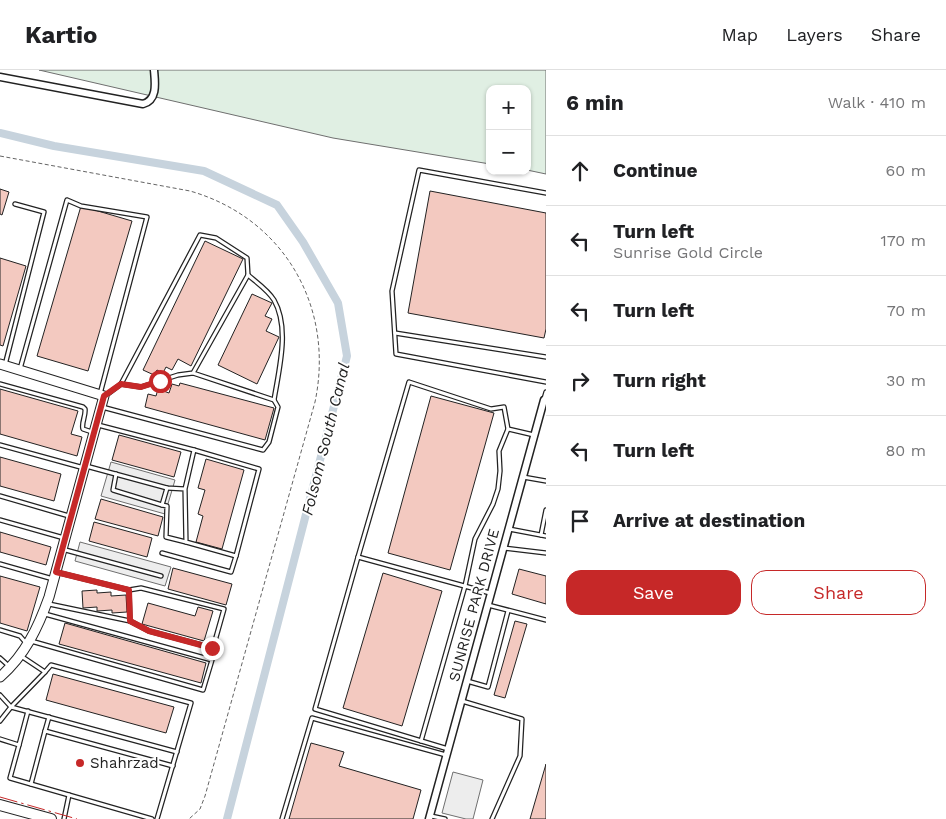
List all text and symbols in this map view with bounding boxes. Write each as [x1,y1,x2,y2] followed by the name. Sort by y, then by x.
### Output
[25,21,97,49] text: Kartio
[721,24,758,45] text: Map
[786,24,843,45] text: Layers
[871,24,921,45] text: Share
[486,85,531,175] map controls
[486,85,531,130] button: +
[566,90,624,115] text: 6 min
[828,93,926,112] text: Walk · 410 m
[486,130,531,175] button: −
[566,157,594,185] icon: ahead
[613,159,697,182] text: Continue
[886,161,926,180] text: 60 m
[613,220,694,243] text: Turn left
[566,227,594,255] icon: left
[880,231,926,250] text: 170 m
[613,243,763,262] text: Sunrise Gold Circle
[566,297,594,325] icon: left
[613,299,694,322] text: Turn left
[887,301,926,320] text: 70 m
[297,361,354,517] water label: Folsom South Canal
[566,367,594,395] icon: right
[613,369,706,392] text: Turn right
[149,370,172,393] route start
[886,371,926,390] text: 30 m
[566,437,594,465] icon: left
[613,439,694,462] text: Turn left
[885,441,926,460] text: 80 m
[566,507,594,535] icon: arrive
[613,509,805,532] text: Arrive at destination
[445,527,503,683] street label: SUNRISE PARK DRIVE
[566,570,741,615] button: Save
[751,570,926,615] button: Share
[201,637,224,660] route end
[90,754,159,772] place label: Shahrzad
[74,757,86,769] marker: Shahrzad

